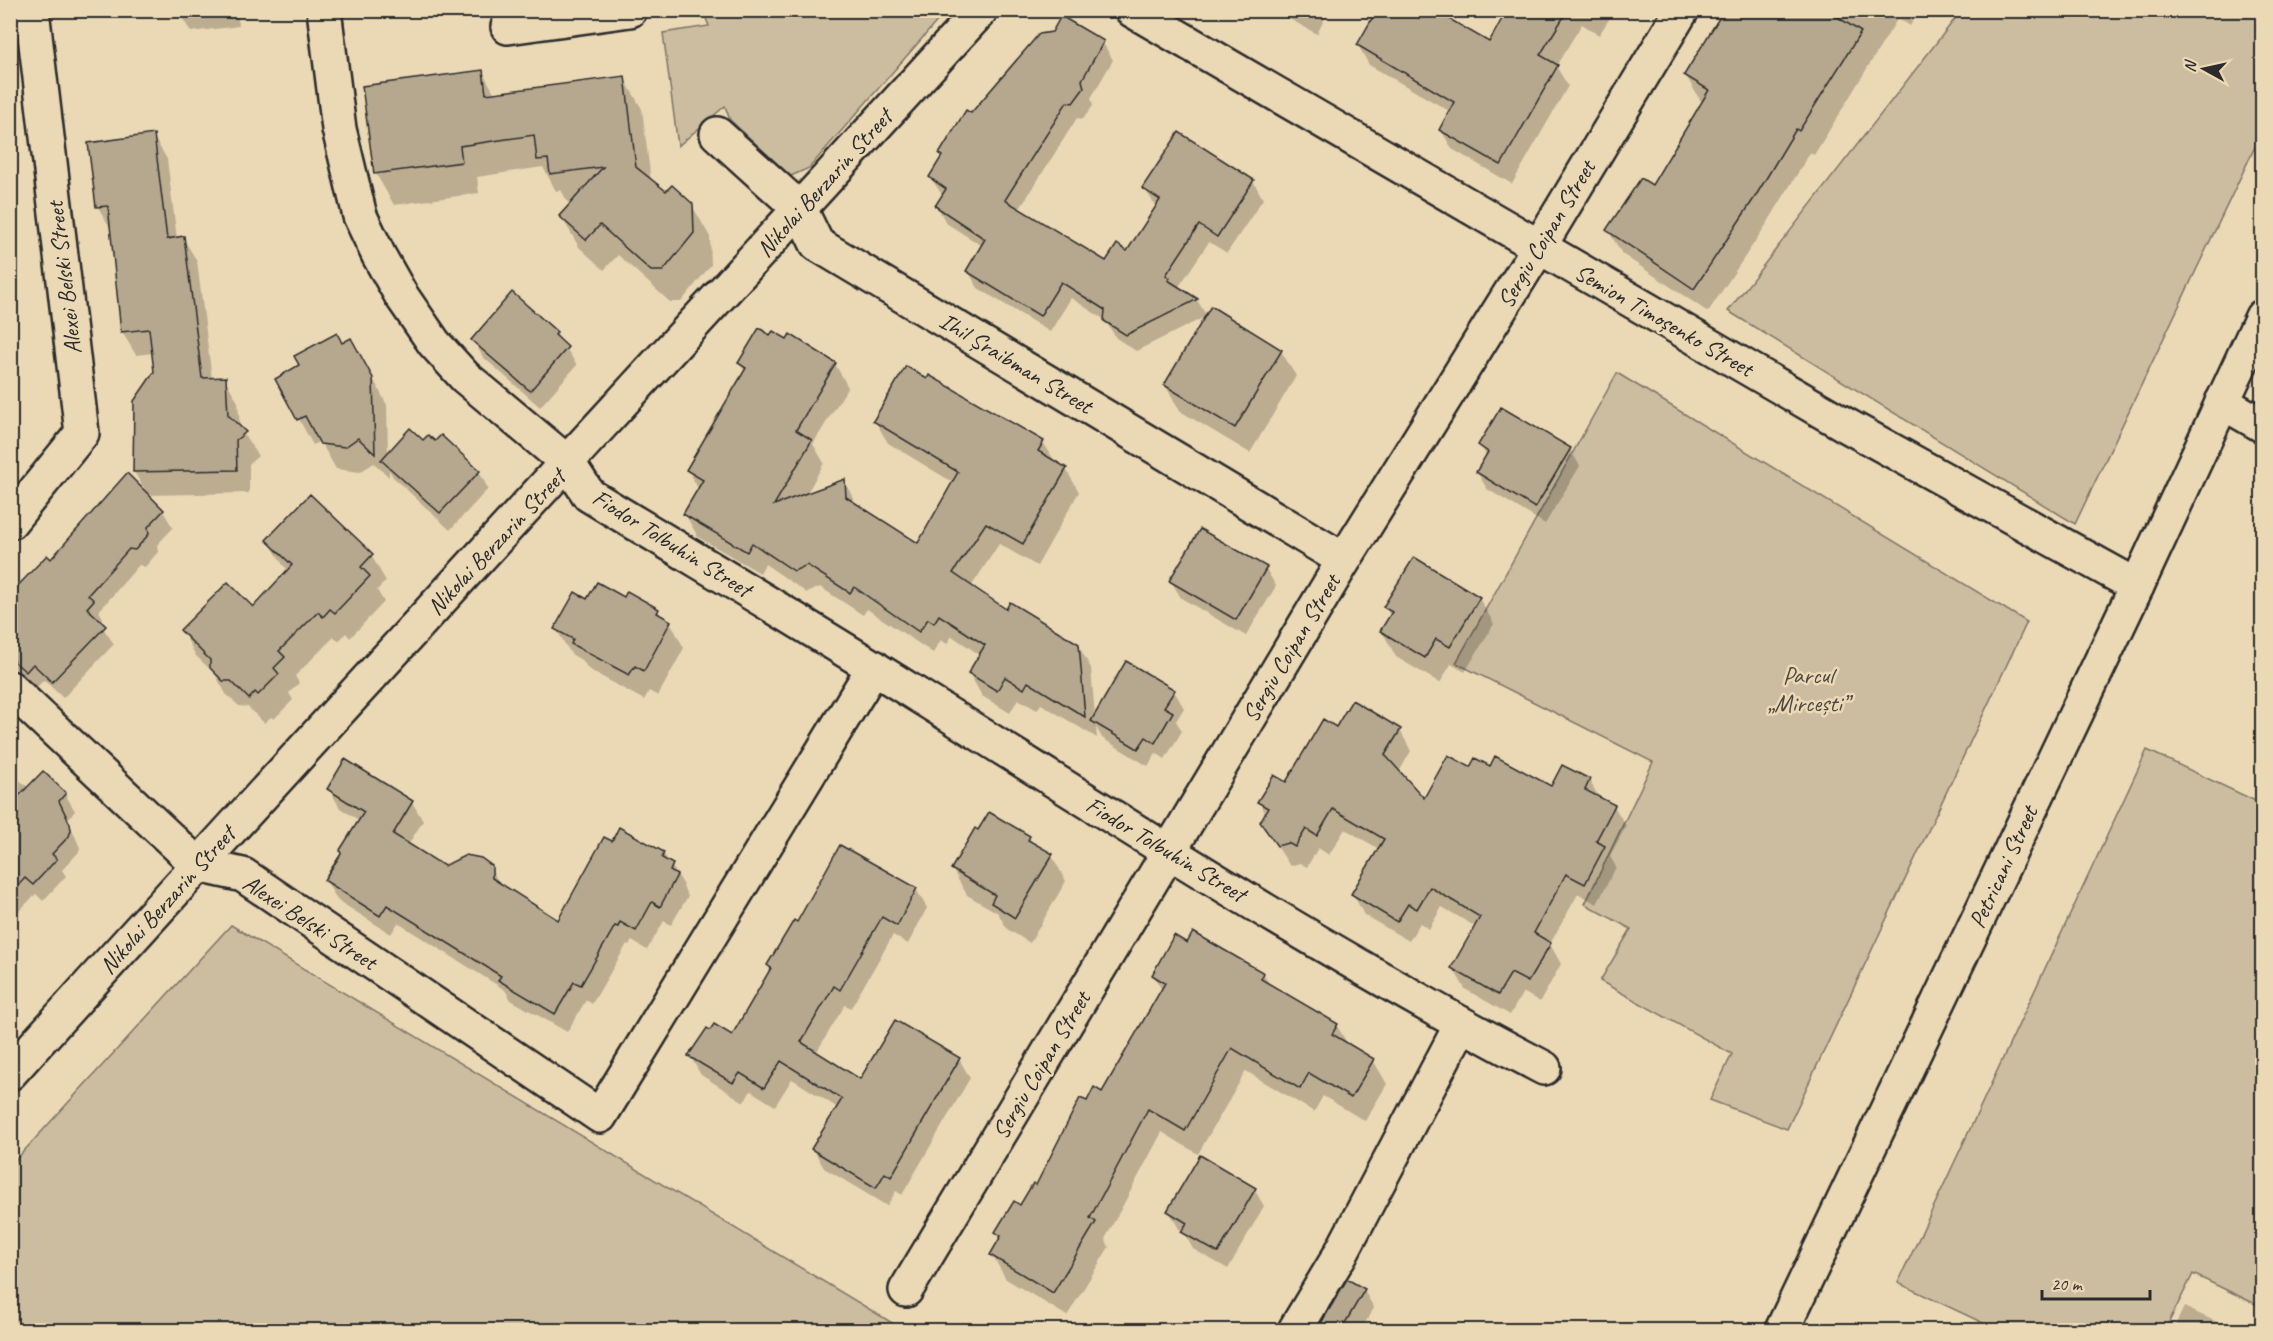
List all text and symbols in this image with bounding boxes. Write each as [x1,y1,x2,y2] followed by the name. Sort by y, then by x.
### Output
[2174,39,2234,99] north arrow
[2180,58,2201,73] text: N
[750,100,900,263] street label: Nikolai Berzarin Street
[1490,153,1603,313] street label: Sergiu Coipan Street
[40,198,88,356] street label: Alexei Belski Street
[1569,257,1760,384] street label: Semion Timoșenko Street
[934,306,1100,421] street label: Ihil Șraibman Street
[421,460,574,621] street label: Nikolai Berzarin Street
[587,482,759,605] street label: Fiodor Tolbuhin Street
[1235,567,1348,727] street label: Sergiu Coipan Street
[1768,660,1854,718] park label: Parcul „Mircești”
[1081,789,1254,910] street label: Fiodor Tolbuhin Street
[1962,799,2045,933] street label: Petricani Street
[93,817,243,980] street label: Nikolai Berzarin Street
[237,868,384,978] street label: Alexei Belski Street
[985,984,1098,1144] street label: Sergiu Coipan Street
[2042,1263,2150,1301] scale bar
[2051,1273,2084,1295] text: 20 m

